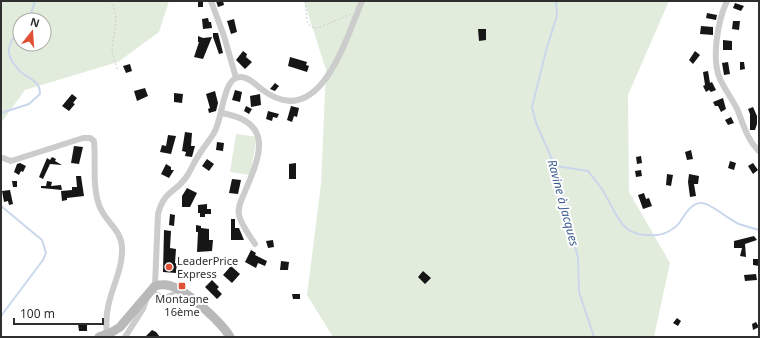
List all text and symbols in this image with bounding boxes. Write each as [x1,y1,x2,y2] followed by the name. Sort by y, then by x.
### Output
[12,12,52,52] north arrow
[29,13,42,30] text: N
[544,158,583,248] water label: Ravine à Jacques
[177,253,238,281] place label: LeaderPrice Express
[164,262,174,272] marker: LeaderPrice Express
[177,281,187,291] marker: Montagne 16ème
[155,291,209,319] place label: Montagne 16ème
[14,300,103,326] scale bar
[20,305,55,322] text: 100 m

